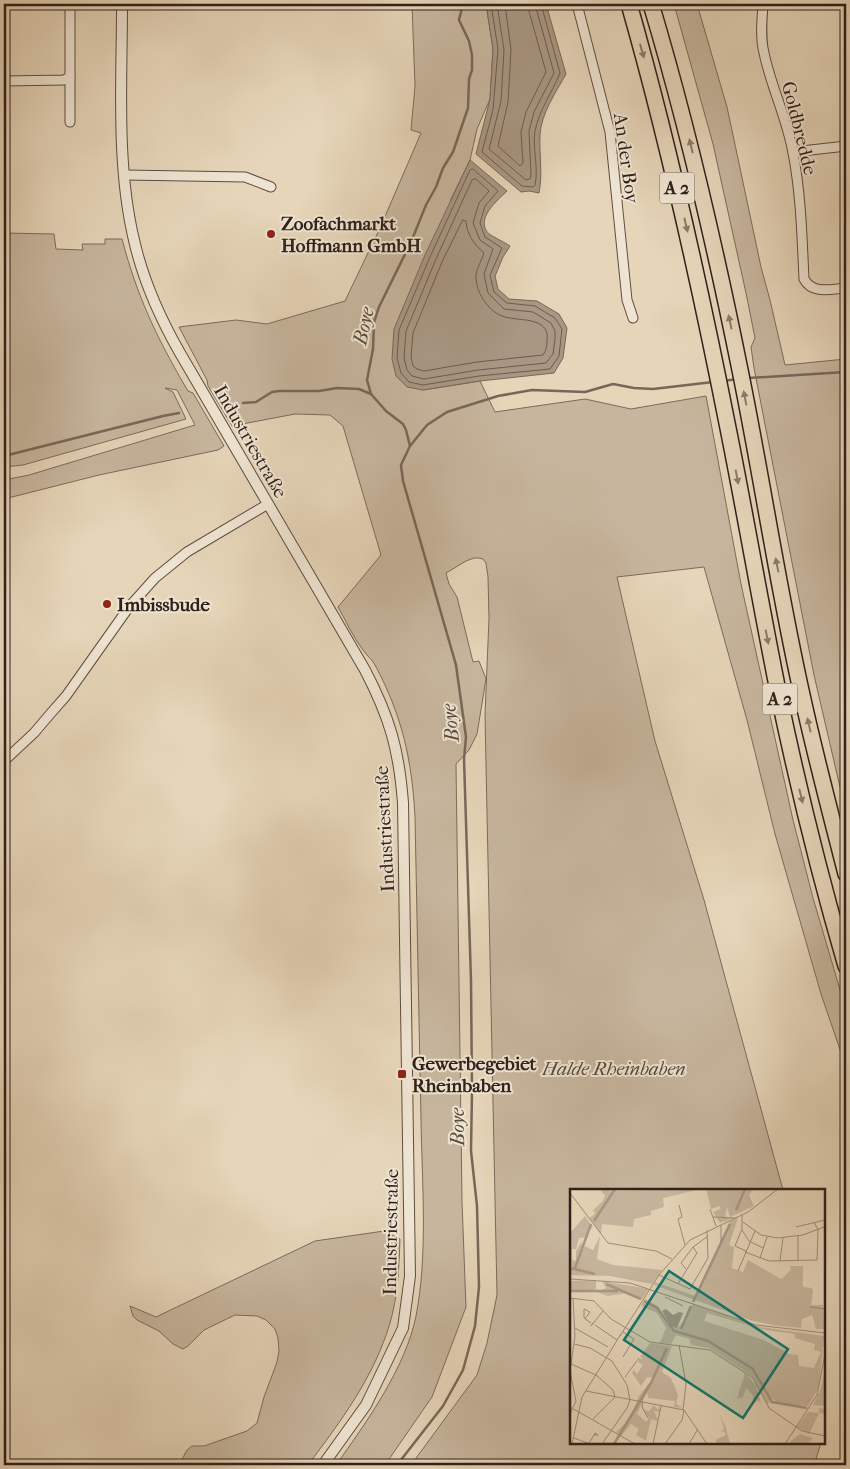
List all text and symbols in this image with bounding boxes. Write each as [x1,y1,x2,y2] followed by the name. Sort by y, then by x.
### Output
[639,43,647,58] one-way arrow
[777,79,821,177] street label: Goldbredde
[609,111,643,206] street label: An der Boy
[687,139,695,154] one-way arrow
[660,172,694,204] road number: A 2
[281,213,421,257] place label: Zoofachmarkt Hoffmann GmbH
[682,218,690,233] one-way arrow
[265,228,277,240] marker: Zoofachmarkt Hoffmann GmbH
[348,304,379,348] water label: Boye
[726,315,734,330] one-way arrow
[209,381,291,502] street label: Industriestraße
[741,389,749,405] one-way arrow
[734,470,742,486] one-way arrow
[773,558,781,573] one-way arrow
[117,594,210,616] place label: Imbissbude
[101,598,113,610] marker: Imbissbude
[764,630,772,646] one-way arrow
[762,684,798,714] road number: A 2
[437,702,464,744] water label: Boye
[804,716,812,732] one-way arrow
[371,765,399,893] street label: Industriestraße
[797,789,805,804] one-way arrow
[412,1053,537,1097] place label: Gewerbegebiet Rheinbaben
[541,1058,686,1080] park label: Halde Rheinbaben
[396,1068,408,1080] marker: Gewerbegebiet Rheinbaben
[446,1107,469,1147] water label: Boye
[379,1169,403,1296] street label: Industriestraße
[570,1189,825,1444] inset map

